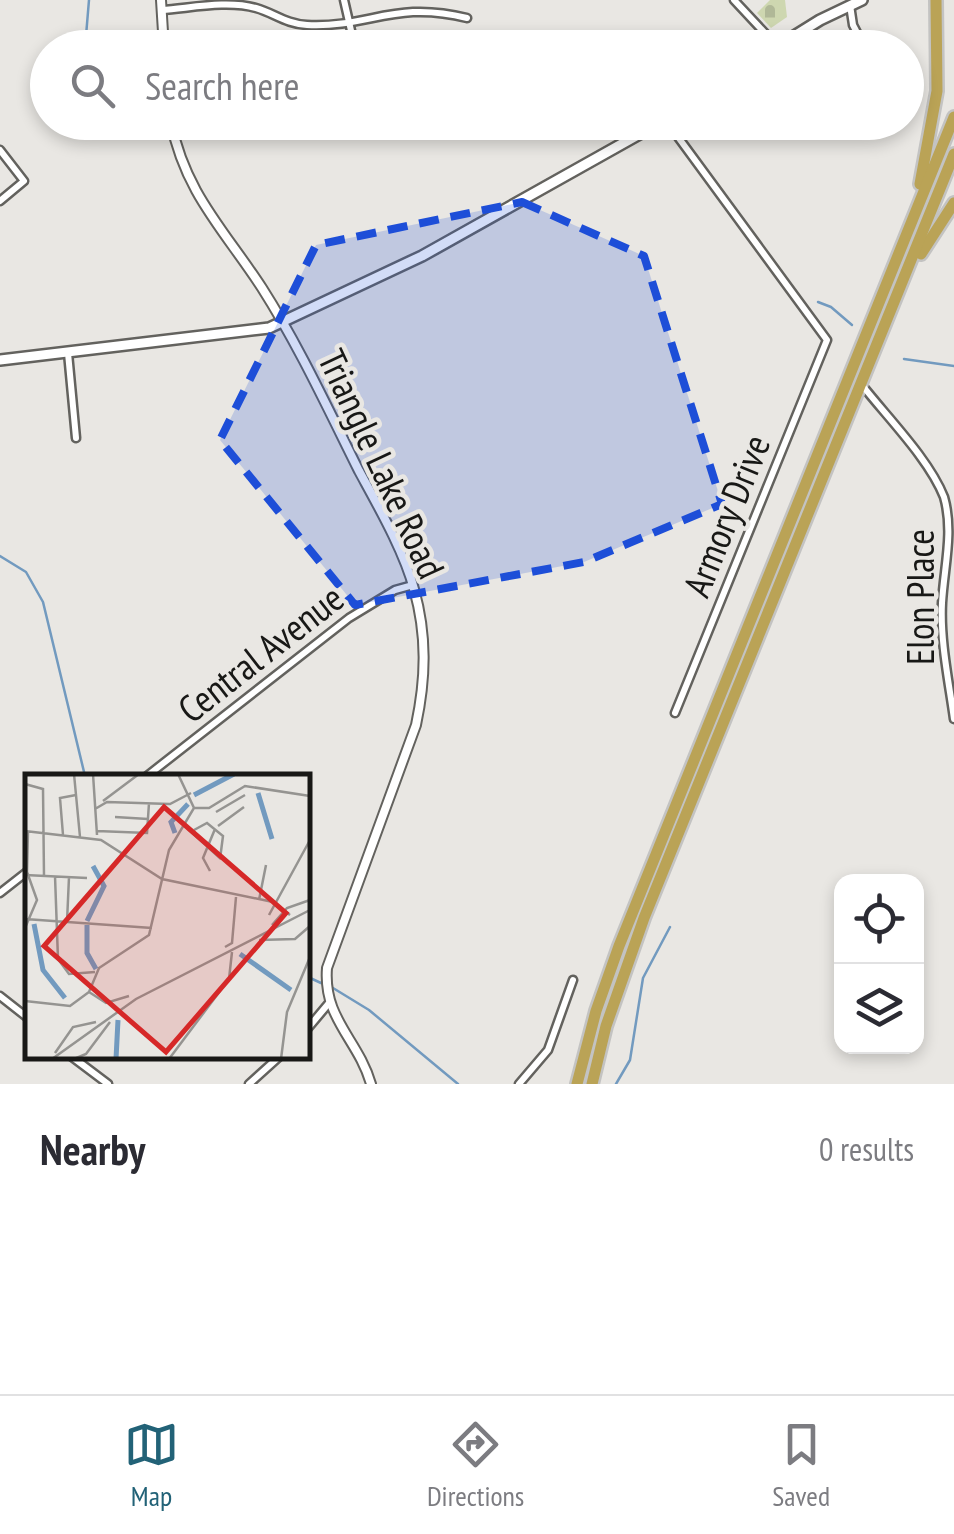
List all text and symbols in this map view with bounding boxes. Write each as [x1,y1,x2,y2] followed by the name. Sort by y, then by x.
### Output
[30,30,924,140] search box
[65,58,120,113] icon: search
[145,61,299,110] text: Search here
[308,341,457,586] street label: Triangle Lake Road
[671,427,780,604] street label: Armory Drive
[895,529,944,665] street label: Elon Place
[167,573,353,733] street label: Central Avenue
[25,774,310,1059] inset map
[834,874,924,1054] map controls
[834,874,924,964] button: locate
[834,964,924,1054] button: layers
[40,1122,145,1177] text: Nearby
[819,1128,914,1170] text: 0 results
[124,1417,179,1514] tab: Map
[427,1417,524,1514] tab: Directions
[772,1417,830,1514] tab: Saved

